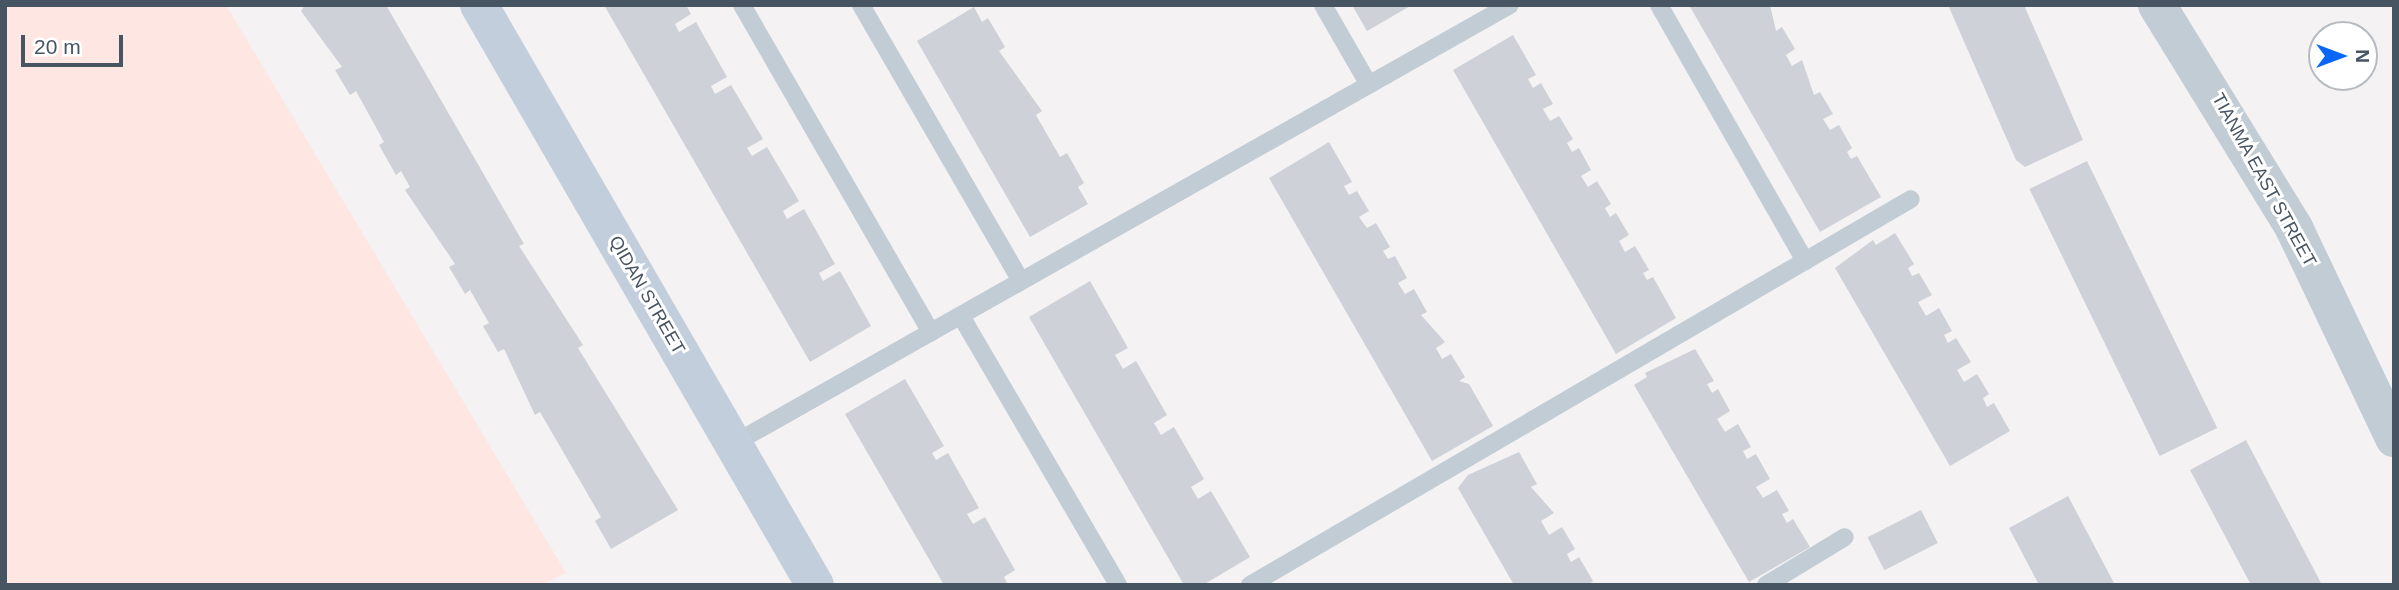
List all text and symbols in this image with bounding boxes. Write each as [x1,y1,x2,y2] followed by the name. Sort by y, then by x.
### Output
[24,21,126,65] scale bar
[2308,21,2378,91] north arrow
[34,35,81,58] text: 20 m
[2352,49,2373,63] text: N
[2207,89,2321,271] street label: TIANMA EAST STREET
[604,232,690,358] street label: QIDAN STREET

